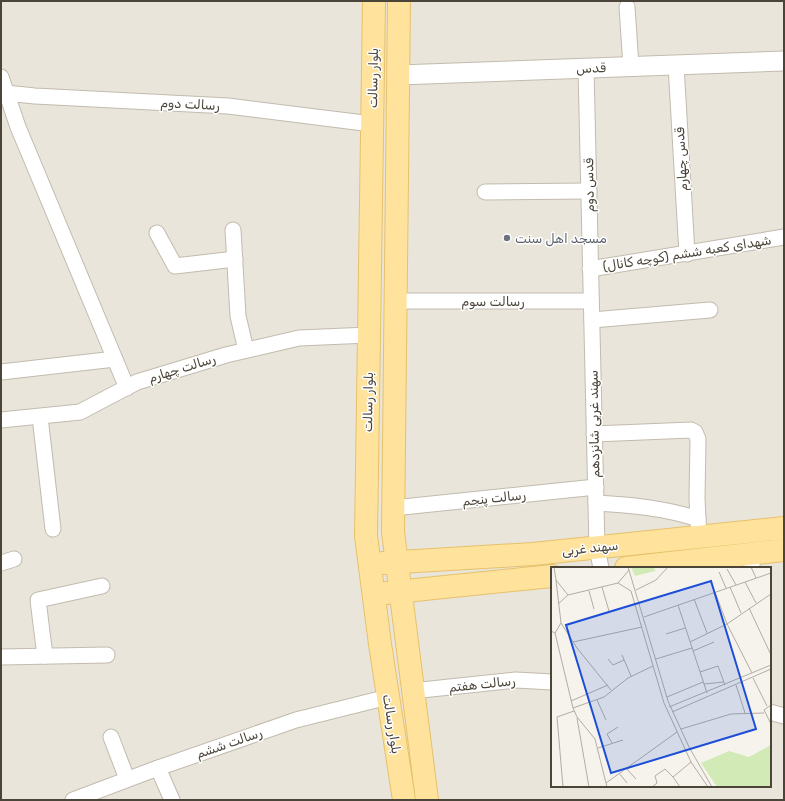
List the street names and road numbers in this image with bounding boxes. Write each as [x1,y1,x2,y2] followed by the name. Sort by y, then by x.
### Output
[365,48,382,108] street label: بلوار رسالت
[576,60,606,77] street label: قدس
[160,95,220,114] street label: رسالت دوم
[672,127,691,191] street label: قدس چهارم
[581,158,598,212] street label: قدس دوم
[602,232,773,275] street label: شهدای کعبه ششم (کوچه کانال)
[461,294,525,310] street label: رسالت سوم
[147,351,218,386] street label: رسالت چهارم
[586,370,603,478] street label: سهند غربی شانزدهم
[360,372,377,432] street label: بلوار رسالت
[461,487,527,510] street label: رسالت پنجم
[561,538,619,559] street label: سهند غربی
[448,673,516,696] street label: رسالت هفتم
[379,693,404,755] street label: بلوار رسالت
[194,725,264,762] street label: رسالت ششم

